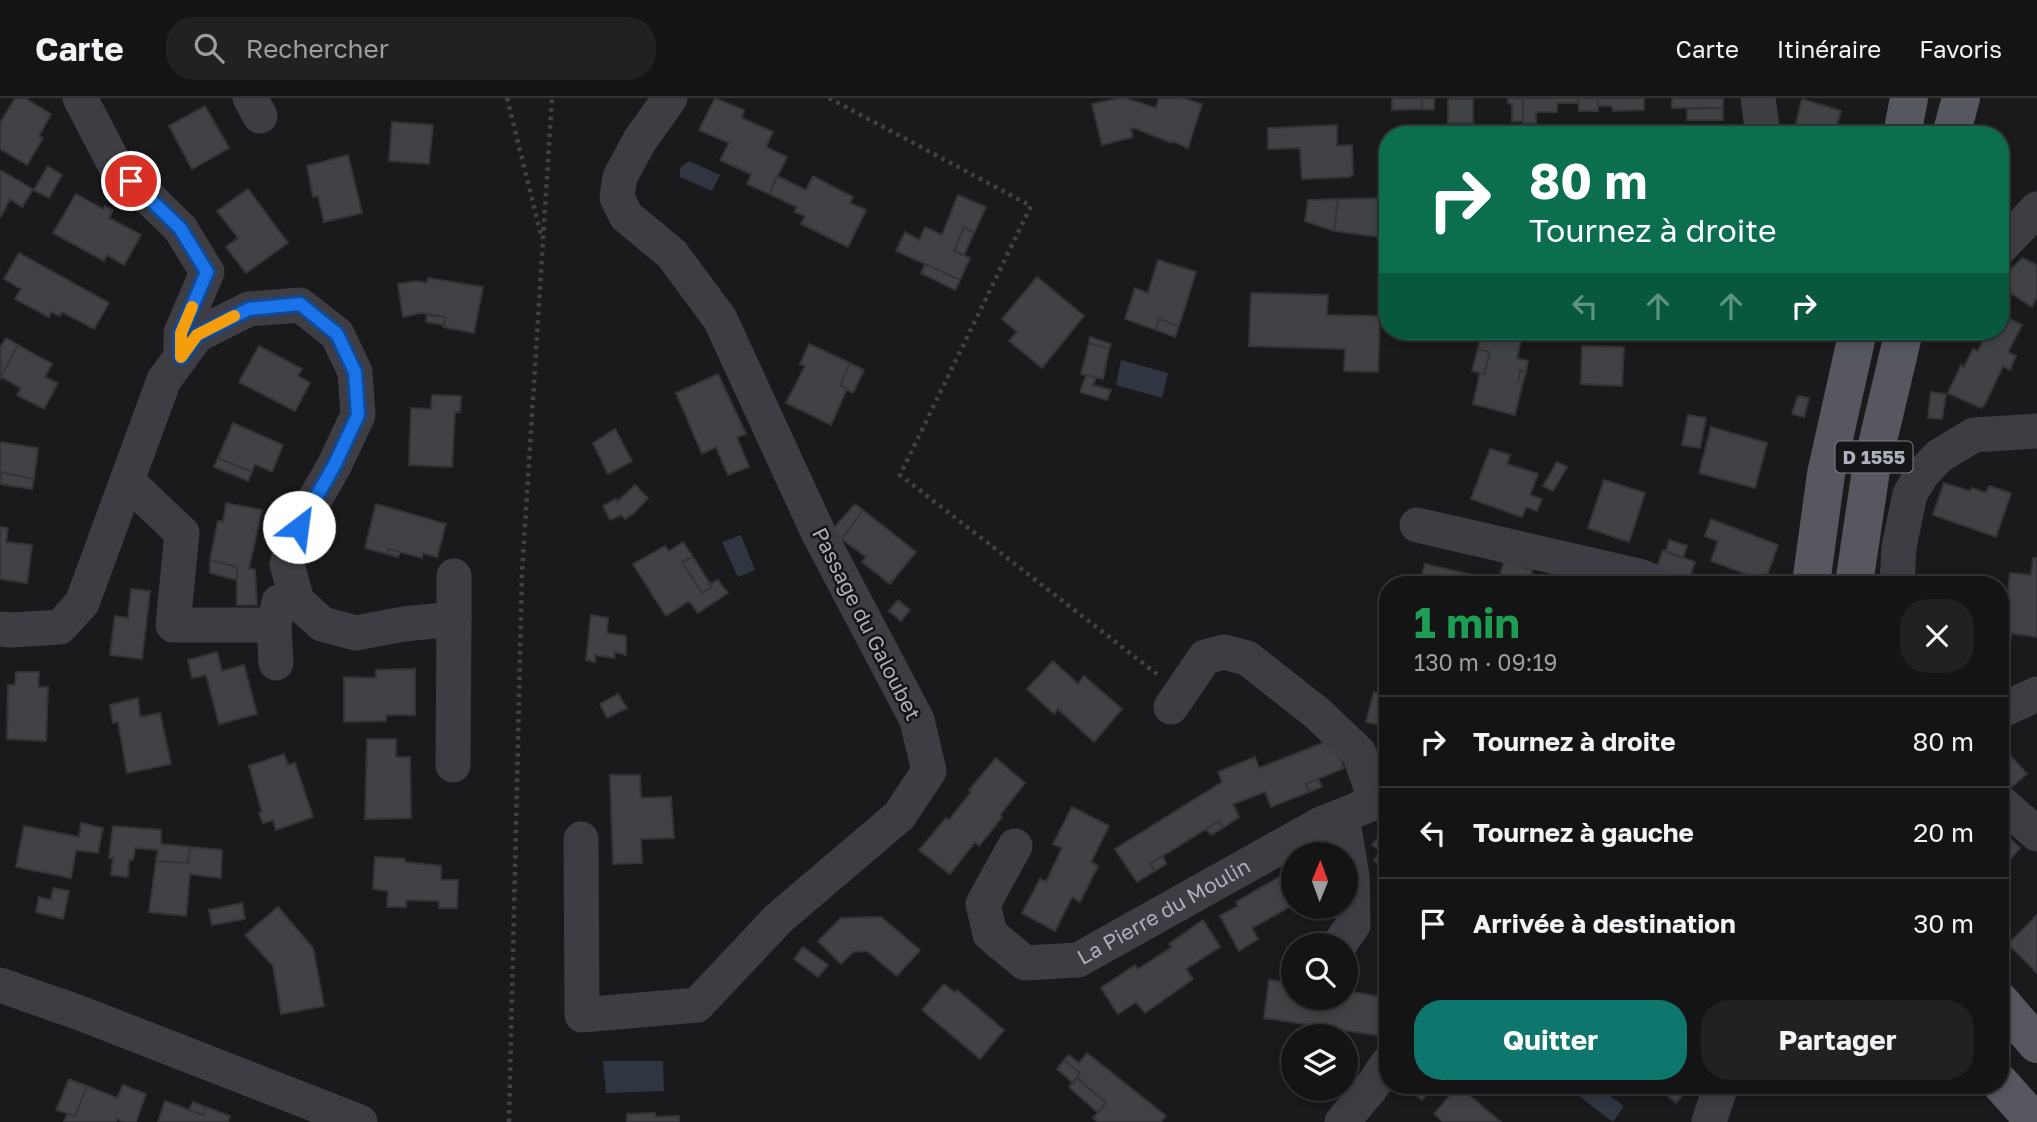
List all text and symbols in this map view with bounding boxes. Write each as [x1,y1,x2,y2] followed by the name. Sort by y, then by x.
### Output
[166,17,656,80] search box
[35,29,124,68] text: Carte
[190,29,228,67] icon: search
[246,33,389,64] text: Rechercher
[1676,34,1739,63] text: Carte
[1777,34,1881,63] text: Itinéraire
[1919,34,2002,63] text: Favoris
[101,151,161,211] pin
[1529,151,1647,210] text: 80 m
[1414,154,1505,245] icon: right
[112,162,150,200] icon: arrive
[1529,211,1777,249] text: Tournez à droite
[1566,287,1604,325] icon: left
[1639,287,1677,325] icon: ahead
[1712,287,1750,325] icon: ahead
[1785,287,1823,325] icon: right
[1836,442,1912,472] road number: D 1555
[262,490,336,564] position arrow
[807,523,927,724] street label: Passage du Galoubet
[1414,597,1520,647] text: 1 min
[1900,599,1974,673] button: close
[1414,648,1558,676] text: 130 m · 09:19
[1414,723,1452,761] icon: right
[1473,726,1676,757] text: Tournez à droite
[1913,726,1974,757] text: 80 m
[1414,814,1452,852] icon: left
[1473,817,1694,848] text: Tournez à gauche
[1913,817,1974,848] text: 20 m
[1281,842,1358,919] north arrow
[1281,842,1358,1101] map controls
[1072,852,1254,970] street label: La Pierre du Moulin
[1414,905,1452,943] icon: arrive
[1473,908,1736,939] text: Arrivée à destination
[1913,908,1974,939] text: 30 m
[1281,933,1358,1010] button: search
[1414,1000,1687,1080] button: Quitter
[1701,1000,1974,1080] button: Partager
[1281,1024,1358,1101] button: layers

